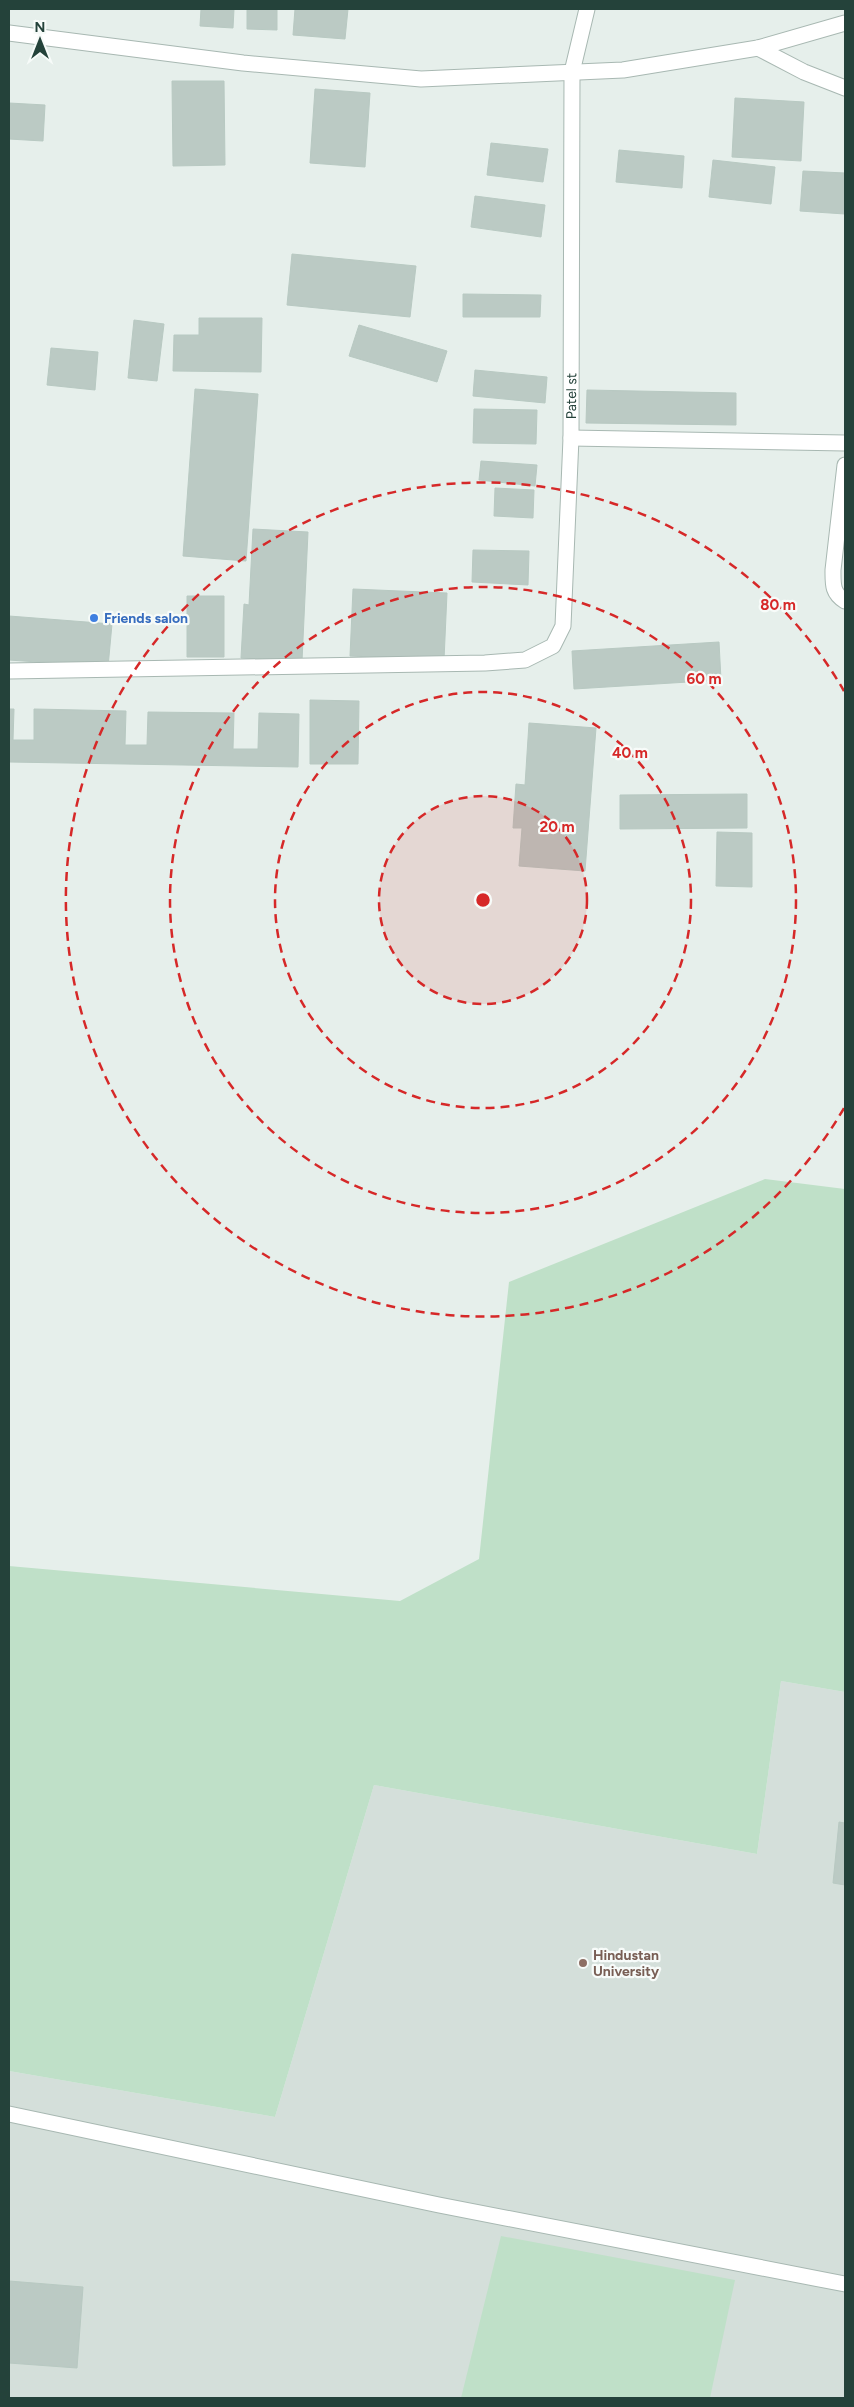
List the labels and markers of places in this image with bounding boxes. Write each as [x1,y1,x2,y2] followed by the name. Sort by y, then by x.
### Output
[104,610,188,627] place label: Friends salon
[88,612,100,624] marker: Friends salon
[474,891,492,909] centre of rings
[593,1947,660,1980] place label: Hindustan University
[577,1957,589,1969] marker: Hindustan University

